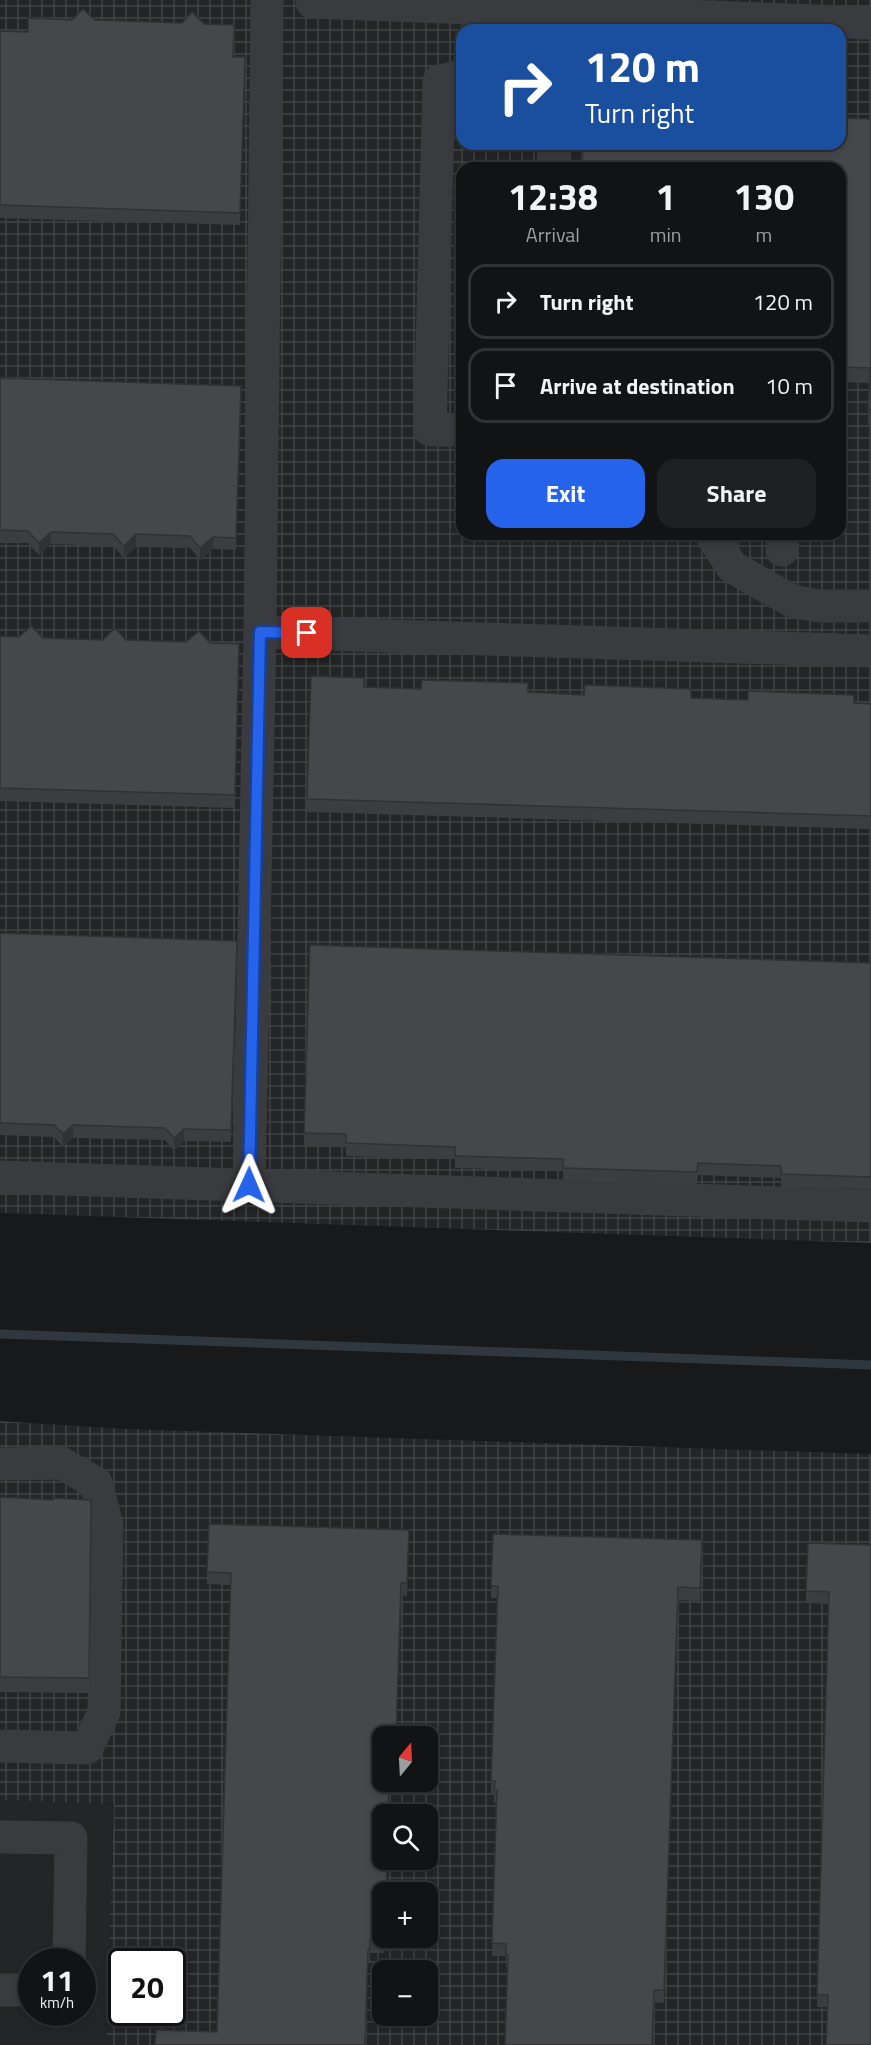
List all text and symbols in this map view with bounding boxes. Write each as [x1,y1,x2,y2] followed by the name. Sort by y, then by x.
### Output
[585,34,700,98] text: 120 m
[486,48,564,126] icon: right
[585,92,694,133] text: Turn right
[508,169,598,224] text: 12:38
[656,169,676,224] text: 1
[734,169,794,224] text: 130
[526,219,580,250] text: Arrival
[650,219,682,250] text: min
[755,219,772,250] text: m
[489,285,522,318] icon: right
[540,285,634,319] text: Turn right
[753,285,813,319] text: 120 m
[489,369,522,402] icon: arrive
[540,369,735,403] text: Arrive at destination
[765,369,813,403] text: 10 m
[486,459,645,528] button: Exit
[657,459,816,528] button: Share
[281,607,332,658] pin
[290,616,323,649] icon: arrive
[217,1153,281,1217] position arrow
[372,1726,438,1792] north arrow
[372,1726,438,2026] map controls
[372,1804,438,1870] button: search
[372,1882,438,1948] button: +
[108,1948,186,2026] speed limit sign: 20
[40,1957,74,2003] text: 11
[372,1960,438,2026] button: −
[40,1991,74,2014] text: km/h

